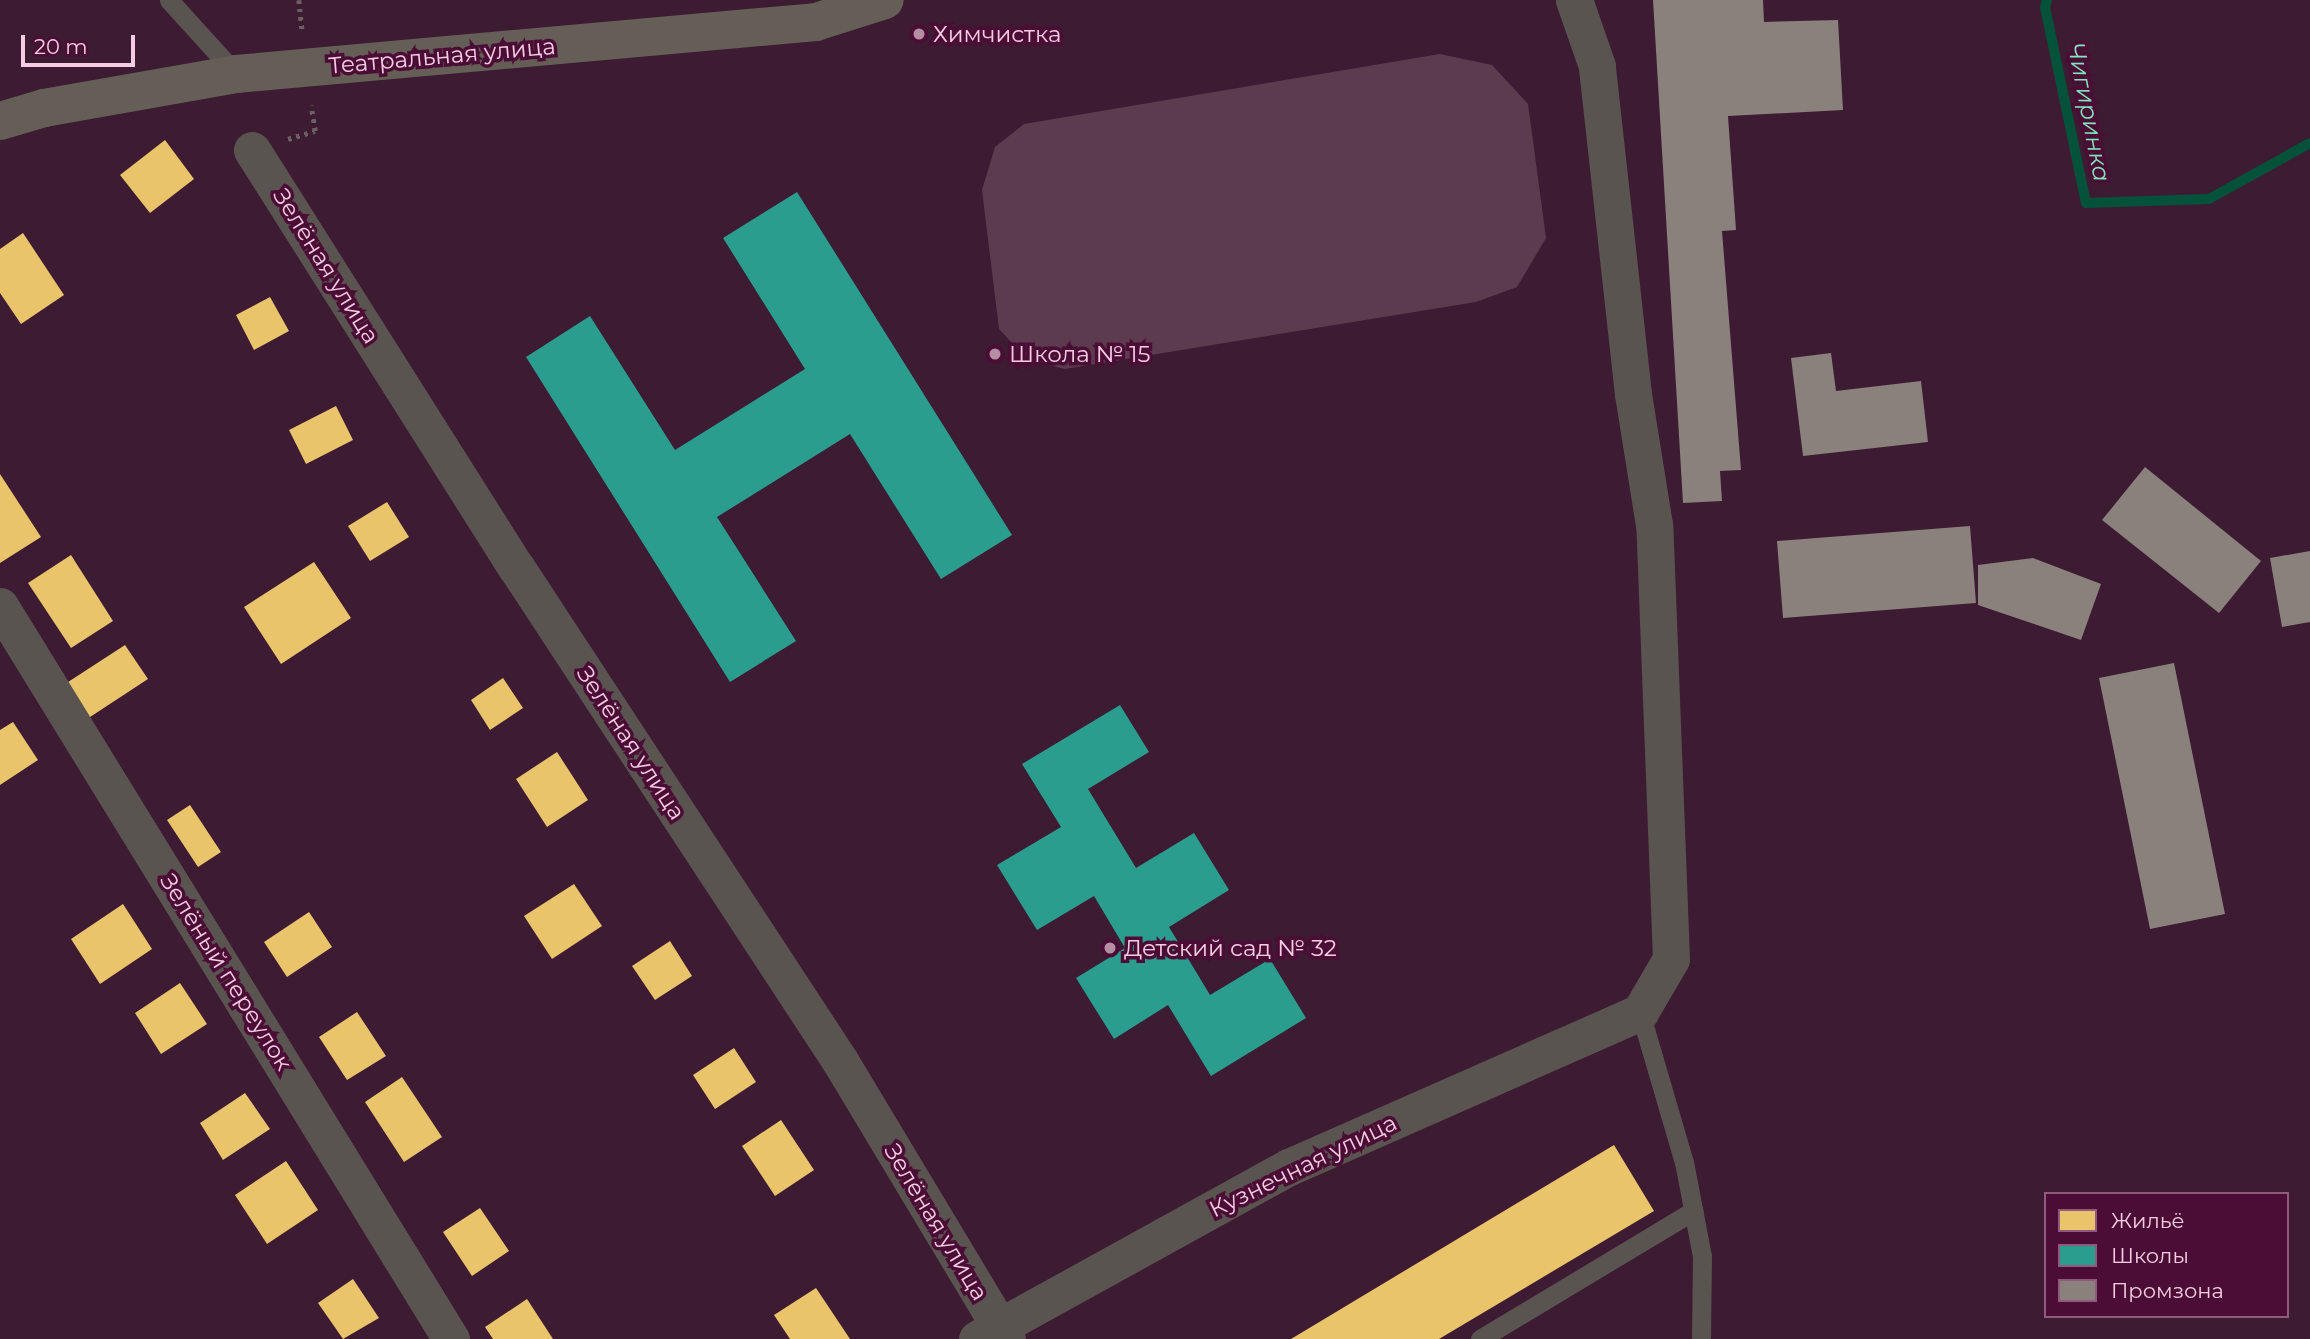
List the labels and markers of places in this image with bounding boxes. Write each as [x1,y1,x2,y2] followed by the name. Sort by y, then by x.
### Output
[933,20,1061,48] place label: Химчистка
[911,26,927,42] marker: Химчистка
[1009,340,1151,368] place label: Школа № 15
[987,346,1003,362] marker: Школа № 15
[1124,934,1337,962] place label: Детский сад № 32
[1102,940,1118,956] marker: Детский сад № 32

